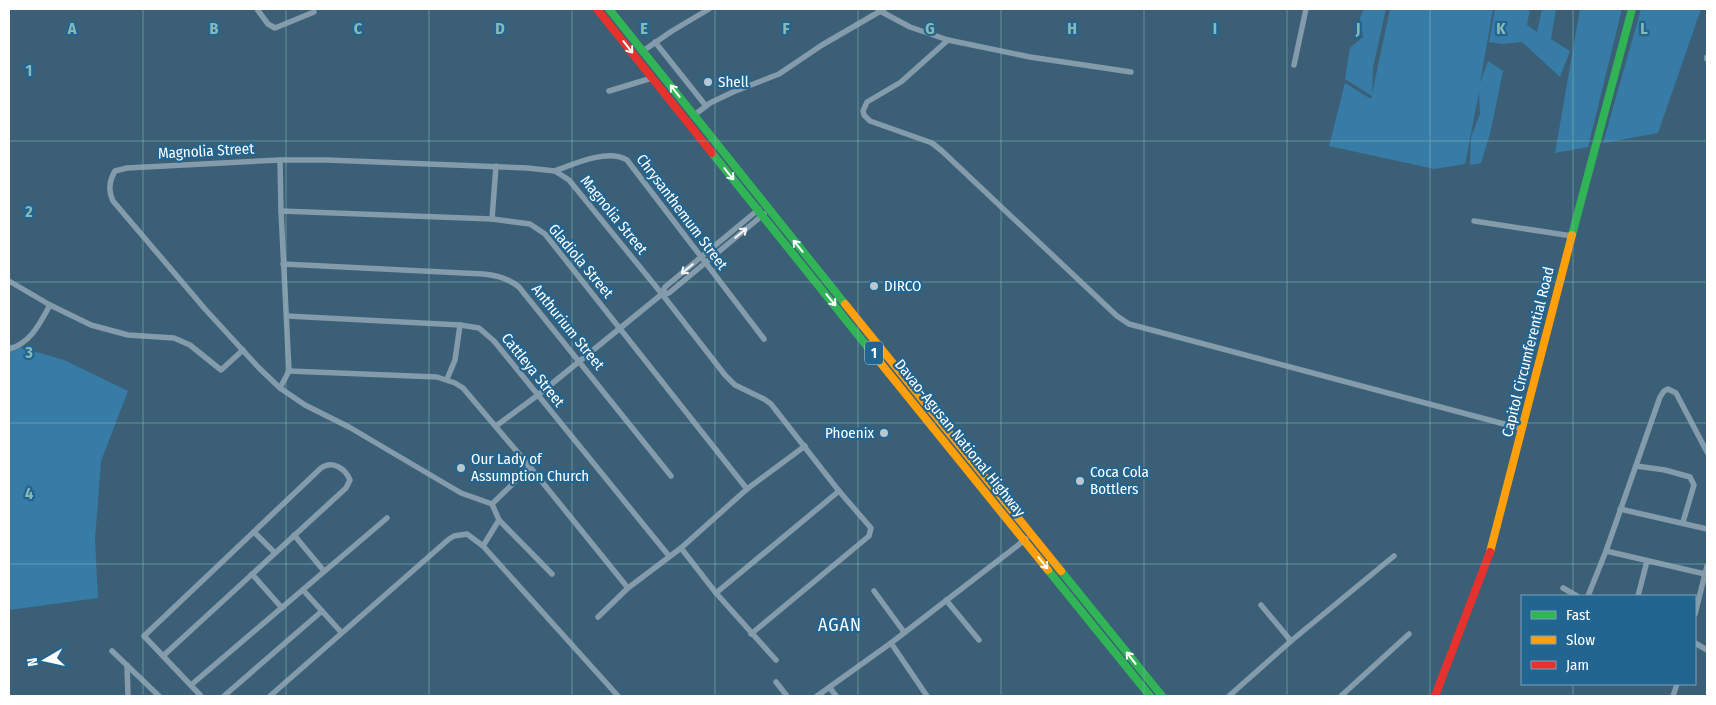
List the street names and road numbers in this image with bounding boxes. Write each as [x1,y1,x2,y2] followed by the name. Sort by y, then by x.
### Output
[157,139,255,163] street label: Magnolia Street
[633,151,731,274] street label: Chrysanthemum Street
[577,172,651,258] street label: Magnolia Street
[545,220,617,302] street label: Gladiola Street
[1498,265,1558,439] street label: Capitol Circumferential Road
[528,280,608,374] street label: Anthurium Street
[498,329,568,411] street label: Cattleya Street
[865,342,883,364] road number: 1
[891,356,1029,521] street label: Davao-Agusan National Highway

